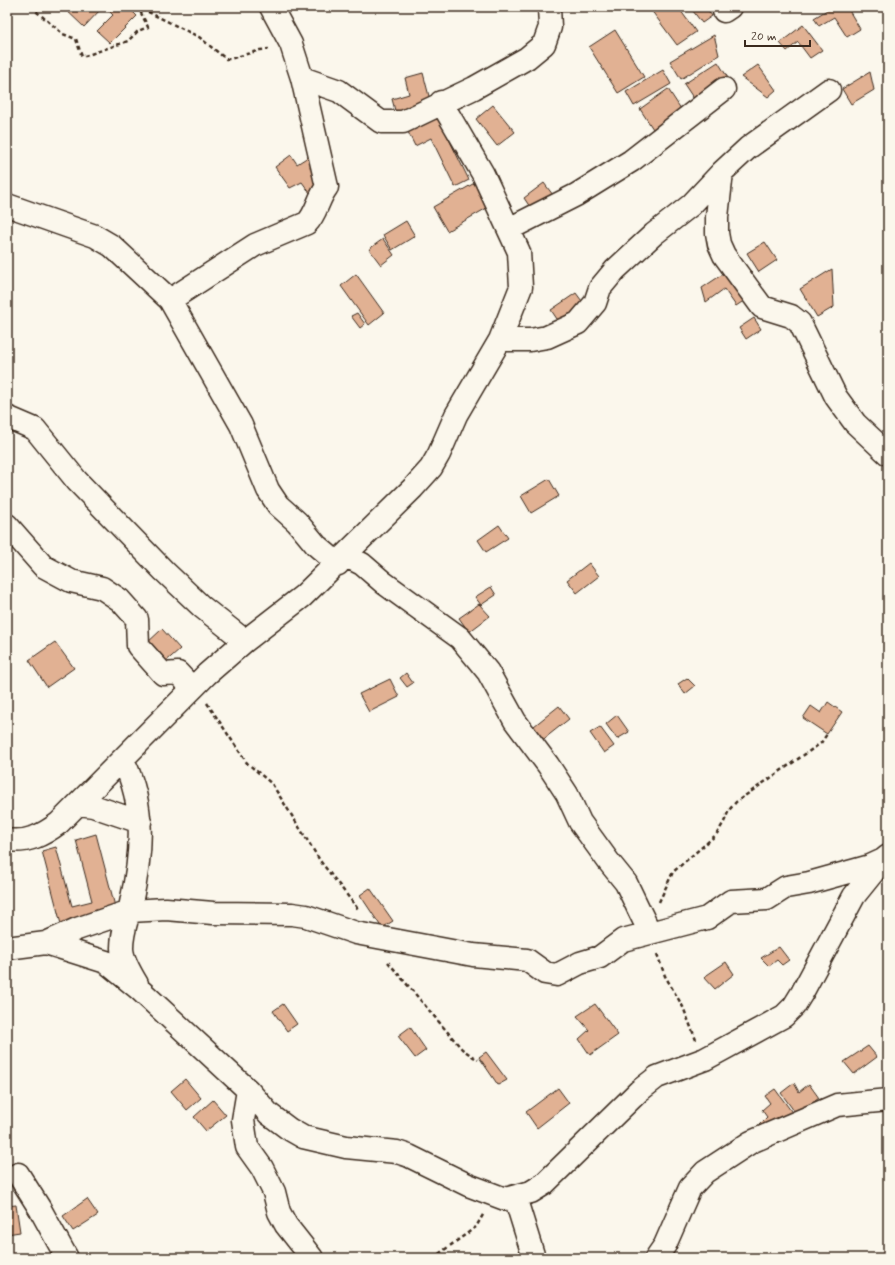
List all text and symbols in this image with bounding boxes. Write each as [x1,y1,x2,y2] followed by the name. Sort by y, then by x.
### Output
[745,22,810,48] scale bar
[751,29,777,45] text: 20 m

